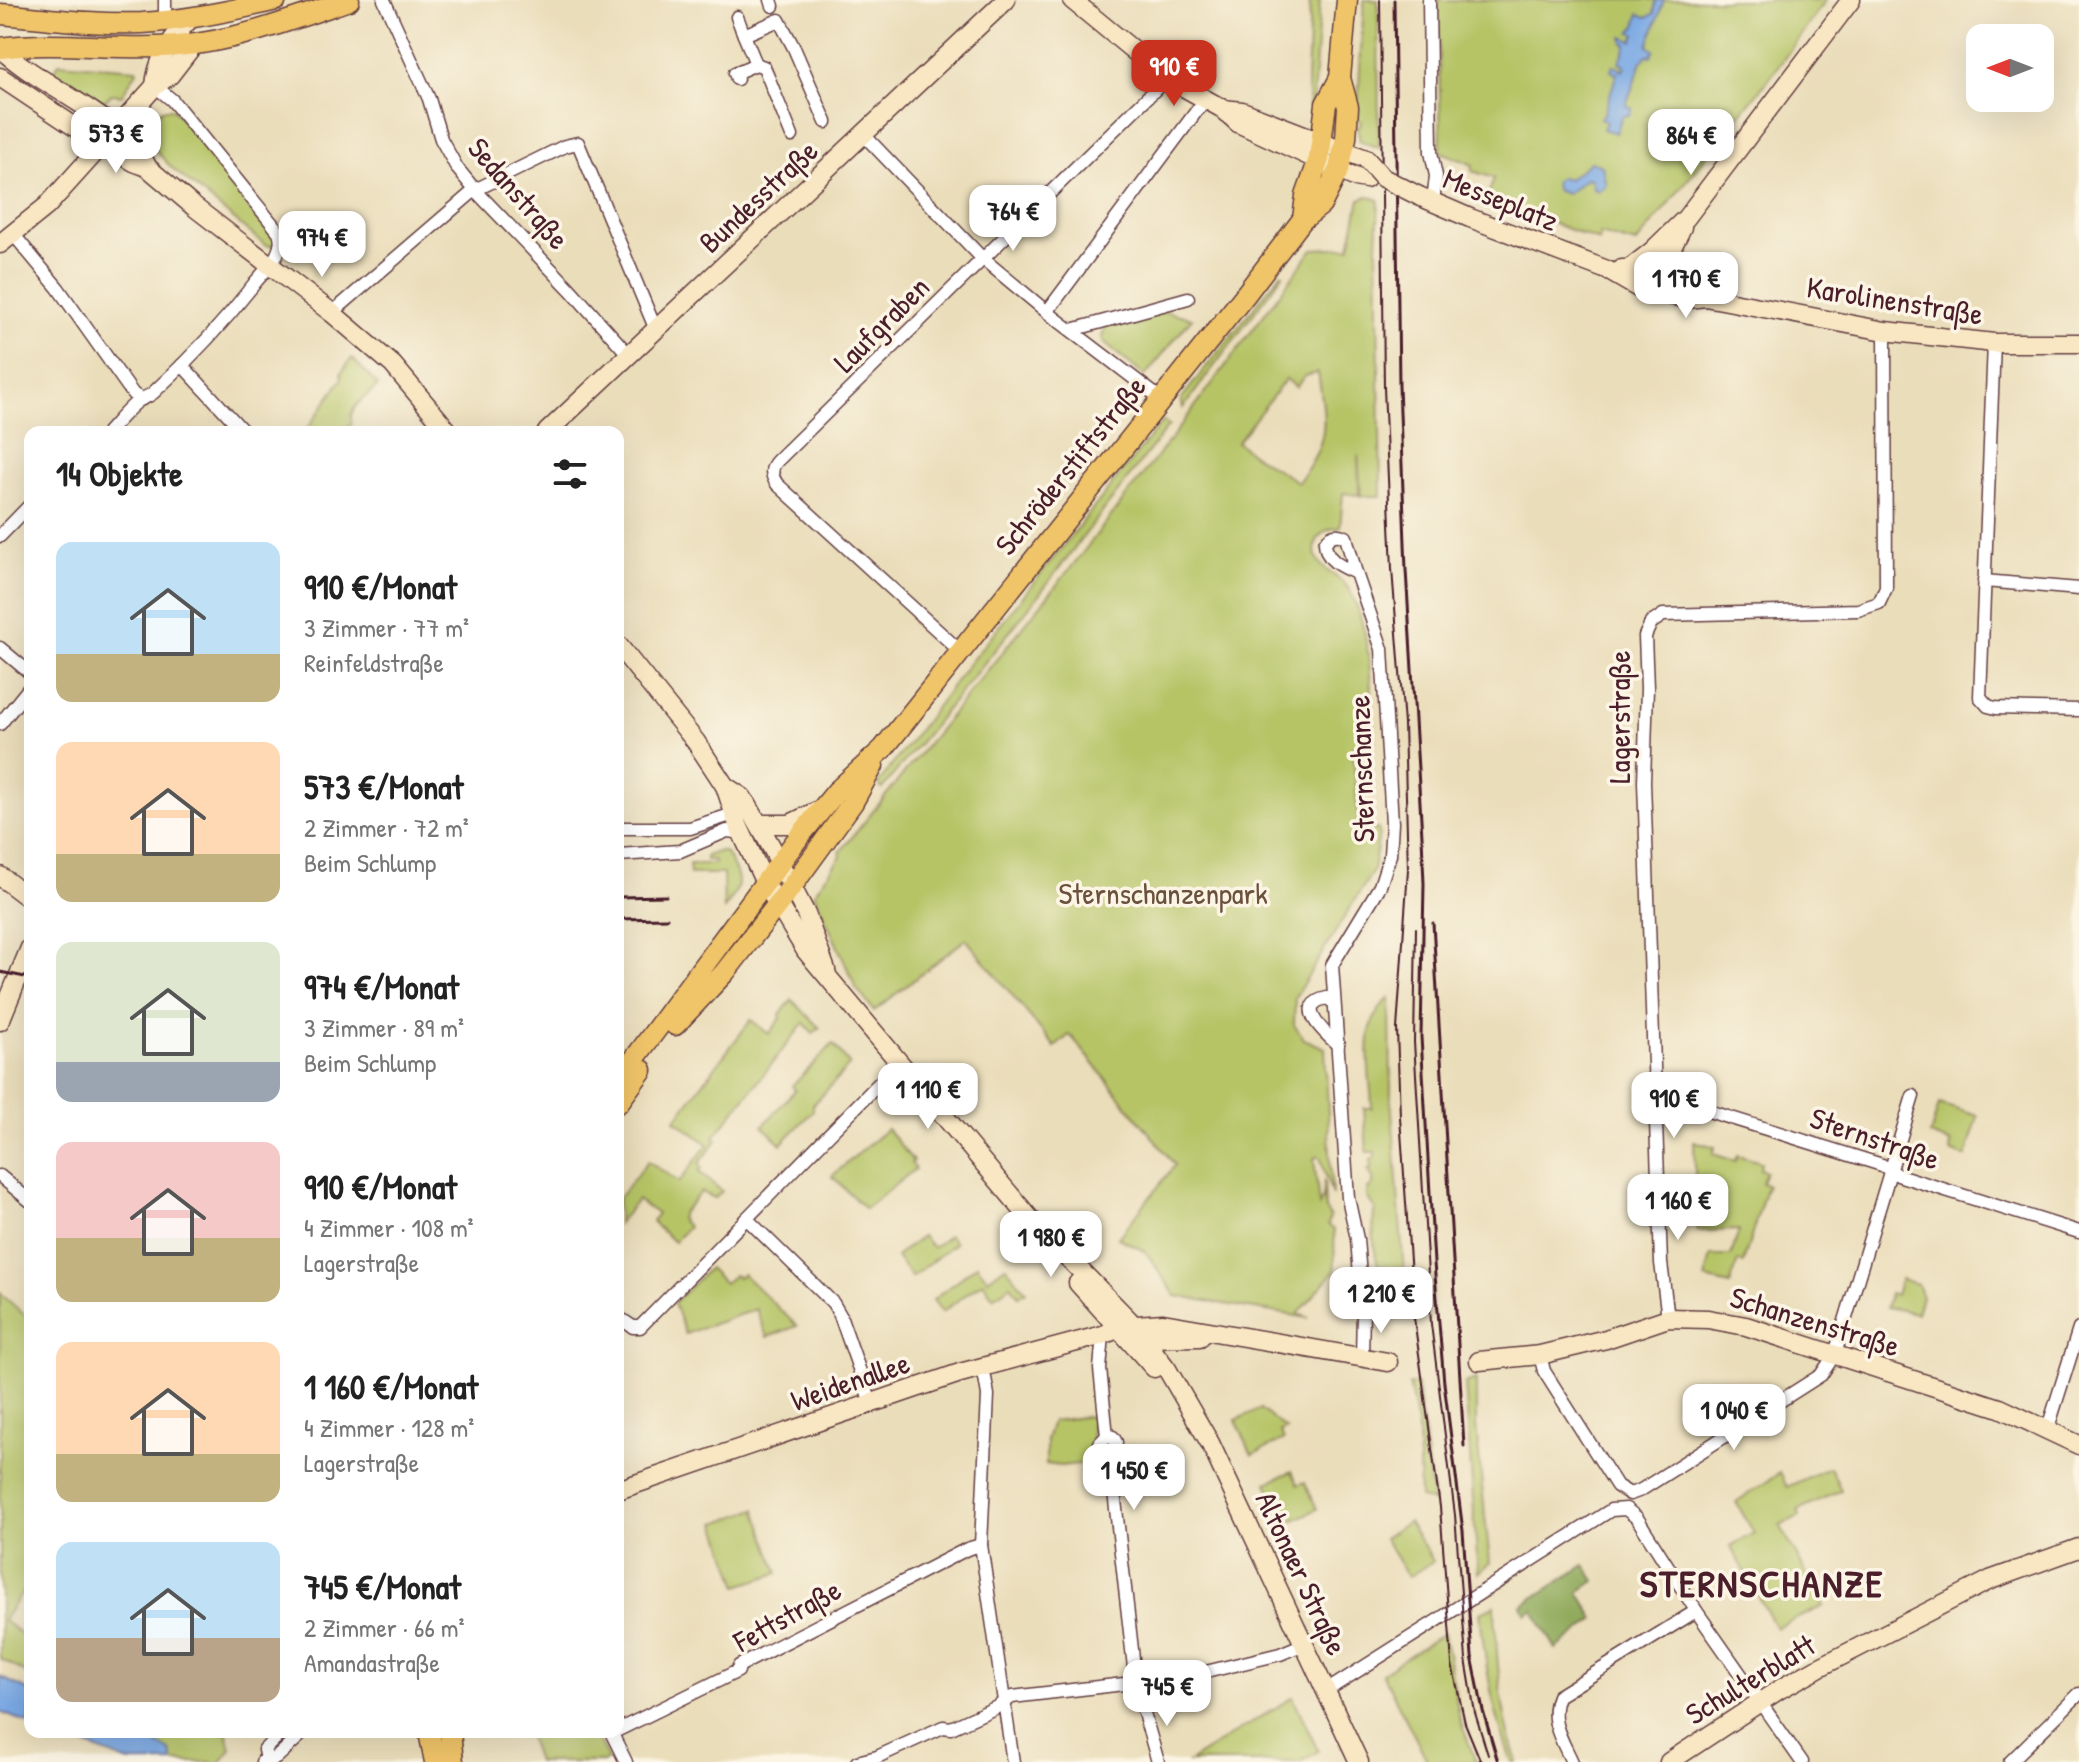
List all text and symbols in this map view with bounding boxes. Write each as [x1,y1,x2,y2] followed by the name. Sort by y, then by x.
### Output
[1966,24,2054,112] north arrow
[1966,24,2054,112] map controls
[1118,40,1230,108] pin: 910 €
[1149,48,1199,83] text: 910 €
[60,107,172,175] pin: 573 €
[1635,109,1747,177] pin: 864 €
[89,115,143,150] text: 573 €
[1666,117,1716,152] text: 864 €
[459,129,579,257] street label: Sedanstraße
[690,131,826,261] street label: Bundesstraße
[1438,158,1565,240] street label: Messeplatz
[957,185,1069,253] pin: 764 €
[987,193,1039,228] text: 764 €
[266,211,378,279] pin: 974 €
[297,219,347,254] text: 974 €
[1612,252,1760,320] pin: 1 170 €
[1652,260,1720,295] text: 1 170 €
[1804,266,1986,334] street label: Karolinenstraße
[824,267,938,381] street label: Laufgraben
[985,367,1155,563] street label: Schröderstiftstraße
[56,451,183,497] text: 14 Objekte
[548,452,592,496] icon: filters
[304,564,457,610] text: 910 €/Monat
[120,574,216,670] icon: home
[304,610,469,645] text: 3 Zimmer · 77 m²
[304,645,444,680] text: Reinfeldstraße
[1599,651,1639,783] street label: Lagerstraße
[1338,695,1384,843] street label: Sternschanze
[304,764,463,810] text: 573 €/Monat
[120,774,216,870] icon: home
[304,810,469,845] text: 2 Zimmer · 72 m²
[304,845,436,880] text: Beim Schlump
[1058,873,1268,913] park label: Sternschanzenpark
[304,964,459,1010] text: 974 €/Monat
[120,974,216,1070] icon: home
[304,1010,464,1045] text: 3 Zimmer · 89 m²
[304,1045,436,1080] text: Beim Schlump
[854,1063,1002,1131] pin: 1 110 €
[896,1071,960,1106] text: 1 110 €
[1618,1072,1730,1140] pin: 910 €
[1649,1080,1699,1115] text: 910 €
[1805,1097,1945,1179] street label: Sternstraße
[304,1164,457,1210] text: 910 €/Monat
[120,1174,216,1270] icon: home
[1604,1174,1752,1242] pin: 1 160 €
[1645,1182,1711,1217] text: 1 160 €
[304,1210,474,1245] text: 4 Zimmer · 108 m²
[977,1211,1125,1279] pin: 1 980 €
[1018,1219,1084,1254] text: 1 980 €
[304,1245,419,1280] text: Lagerstraße
[1307,1267,1455,1335] pin: 1 210 €
[1347,1275,1415,1310] text: 1 210 €
[1726,1276,1904,1366] street label: Schanzenstraße
[785,1342,915,1420] street label: Weidenallee
[304,1364,478,1410] text: 1 160 €/Monat
[120,1374,216,1470] icon: home
[1660,1384,1808,1452] pin: 1 040 €
[1701,1392,1767,1427] text: 1 040 €
[304,1410,474,1445] text: 4 Zimmer · 128 m²
[1060,1444,1208,1512] pin: 1 450 €
[304,1445,419,1480] text: Lagerstraße
[1101,1452,1167,1487] text: 1 450 €
[1247,1485,1357,1661] street label: Altonaer Straße
[1640,1557,1884,1609] district label: STERNSCHANZE
[304,1564,461,1610] text: 745 €/Monat
[725,1569,848,1661] street label: Fettstraße
[120,1574,216,1670] icon: home
[304,1610,464,1645] text: 2 Zimmer · 66 m²
[1678,1624,1823,1733] street label: Schulterblatt
[304,1645,440,1680] text: Amandastraße
[1111,1660,1223,1728] pin: 745 €
[1141,1668,1193,1703] text: 745 €

